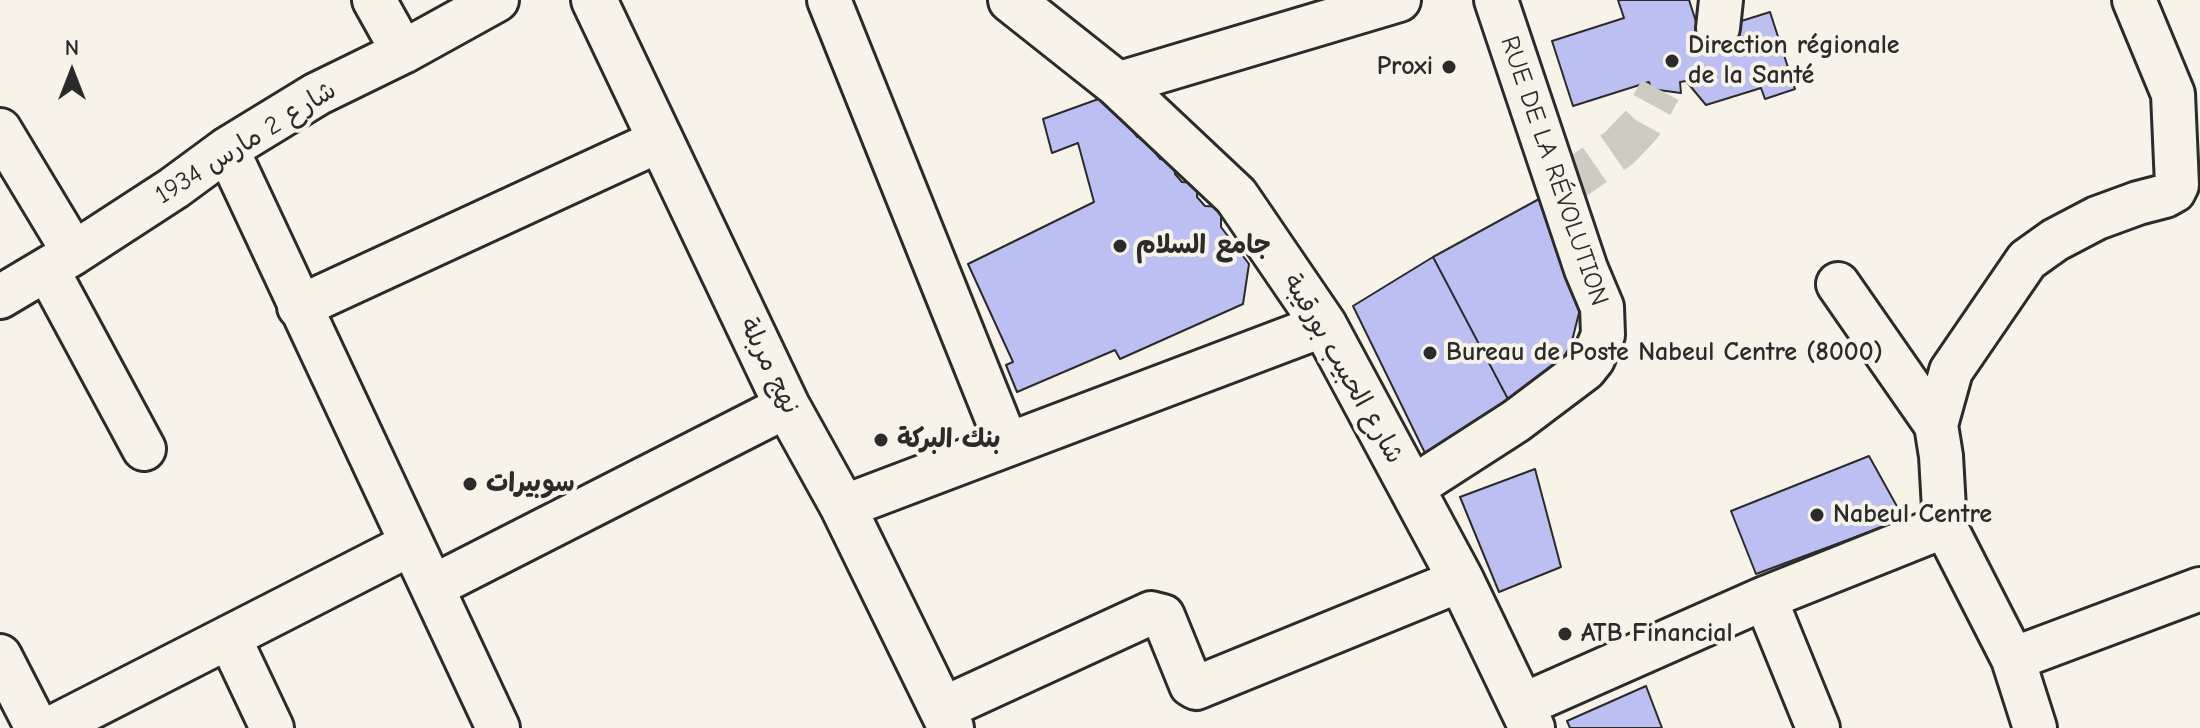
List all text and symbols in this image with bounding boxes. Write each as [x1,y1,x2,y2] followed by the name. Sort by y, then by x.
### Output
[1688,30,1900,92] place label: Direction régionale de la Santé
[32,32,112,112] north arrow
[1493,32,1615,310] street label: RUE DE LA RÉVOLUTION
[65,35,79,61] text: N
[1377,51,1433,83] place label: Proxi
[1663,52,1681,70] marker: Direction régionale de la Santé
[1440,58,1458,76] marker: Proxi
[150,75,342,211] street label: شارع 2 مارس 1934
[1136,230,1271,262] place label: جامع السلام
[1111,237,1129,255] marker: جامع السلام
[1276,269,1410,469] street label: شارع الحبيب بورقيبة
[732,313,806,419] street label: نهج مربلة
[1446,337,1883,369] place label: Bureau de Poste Nabeul Centre (8000)
[1421,344,1439,362] marker: Bureau de Poste Nabeul Centre (8000)
[897,424,1001,456] place label: بنك البركة
[872,431,890,449] marker: بنك البركة
[486,468,575,500] place label: سوبيرات
[461,475,479,493] marker: سوبيرات
[1833,499,1992,531] place label: Nabeul Centre
[1808,506,1826,524] marker: Nabeul Centre
[1581,618,1733,650] place label: ATB Financial
[1556,625,1574,643] marker: ATB Financial

